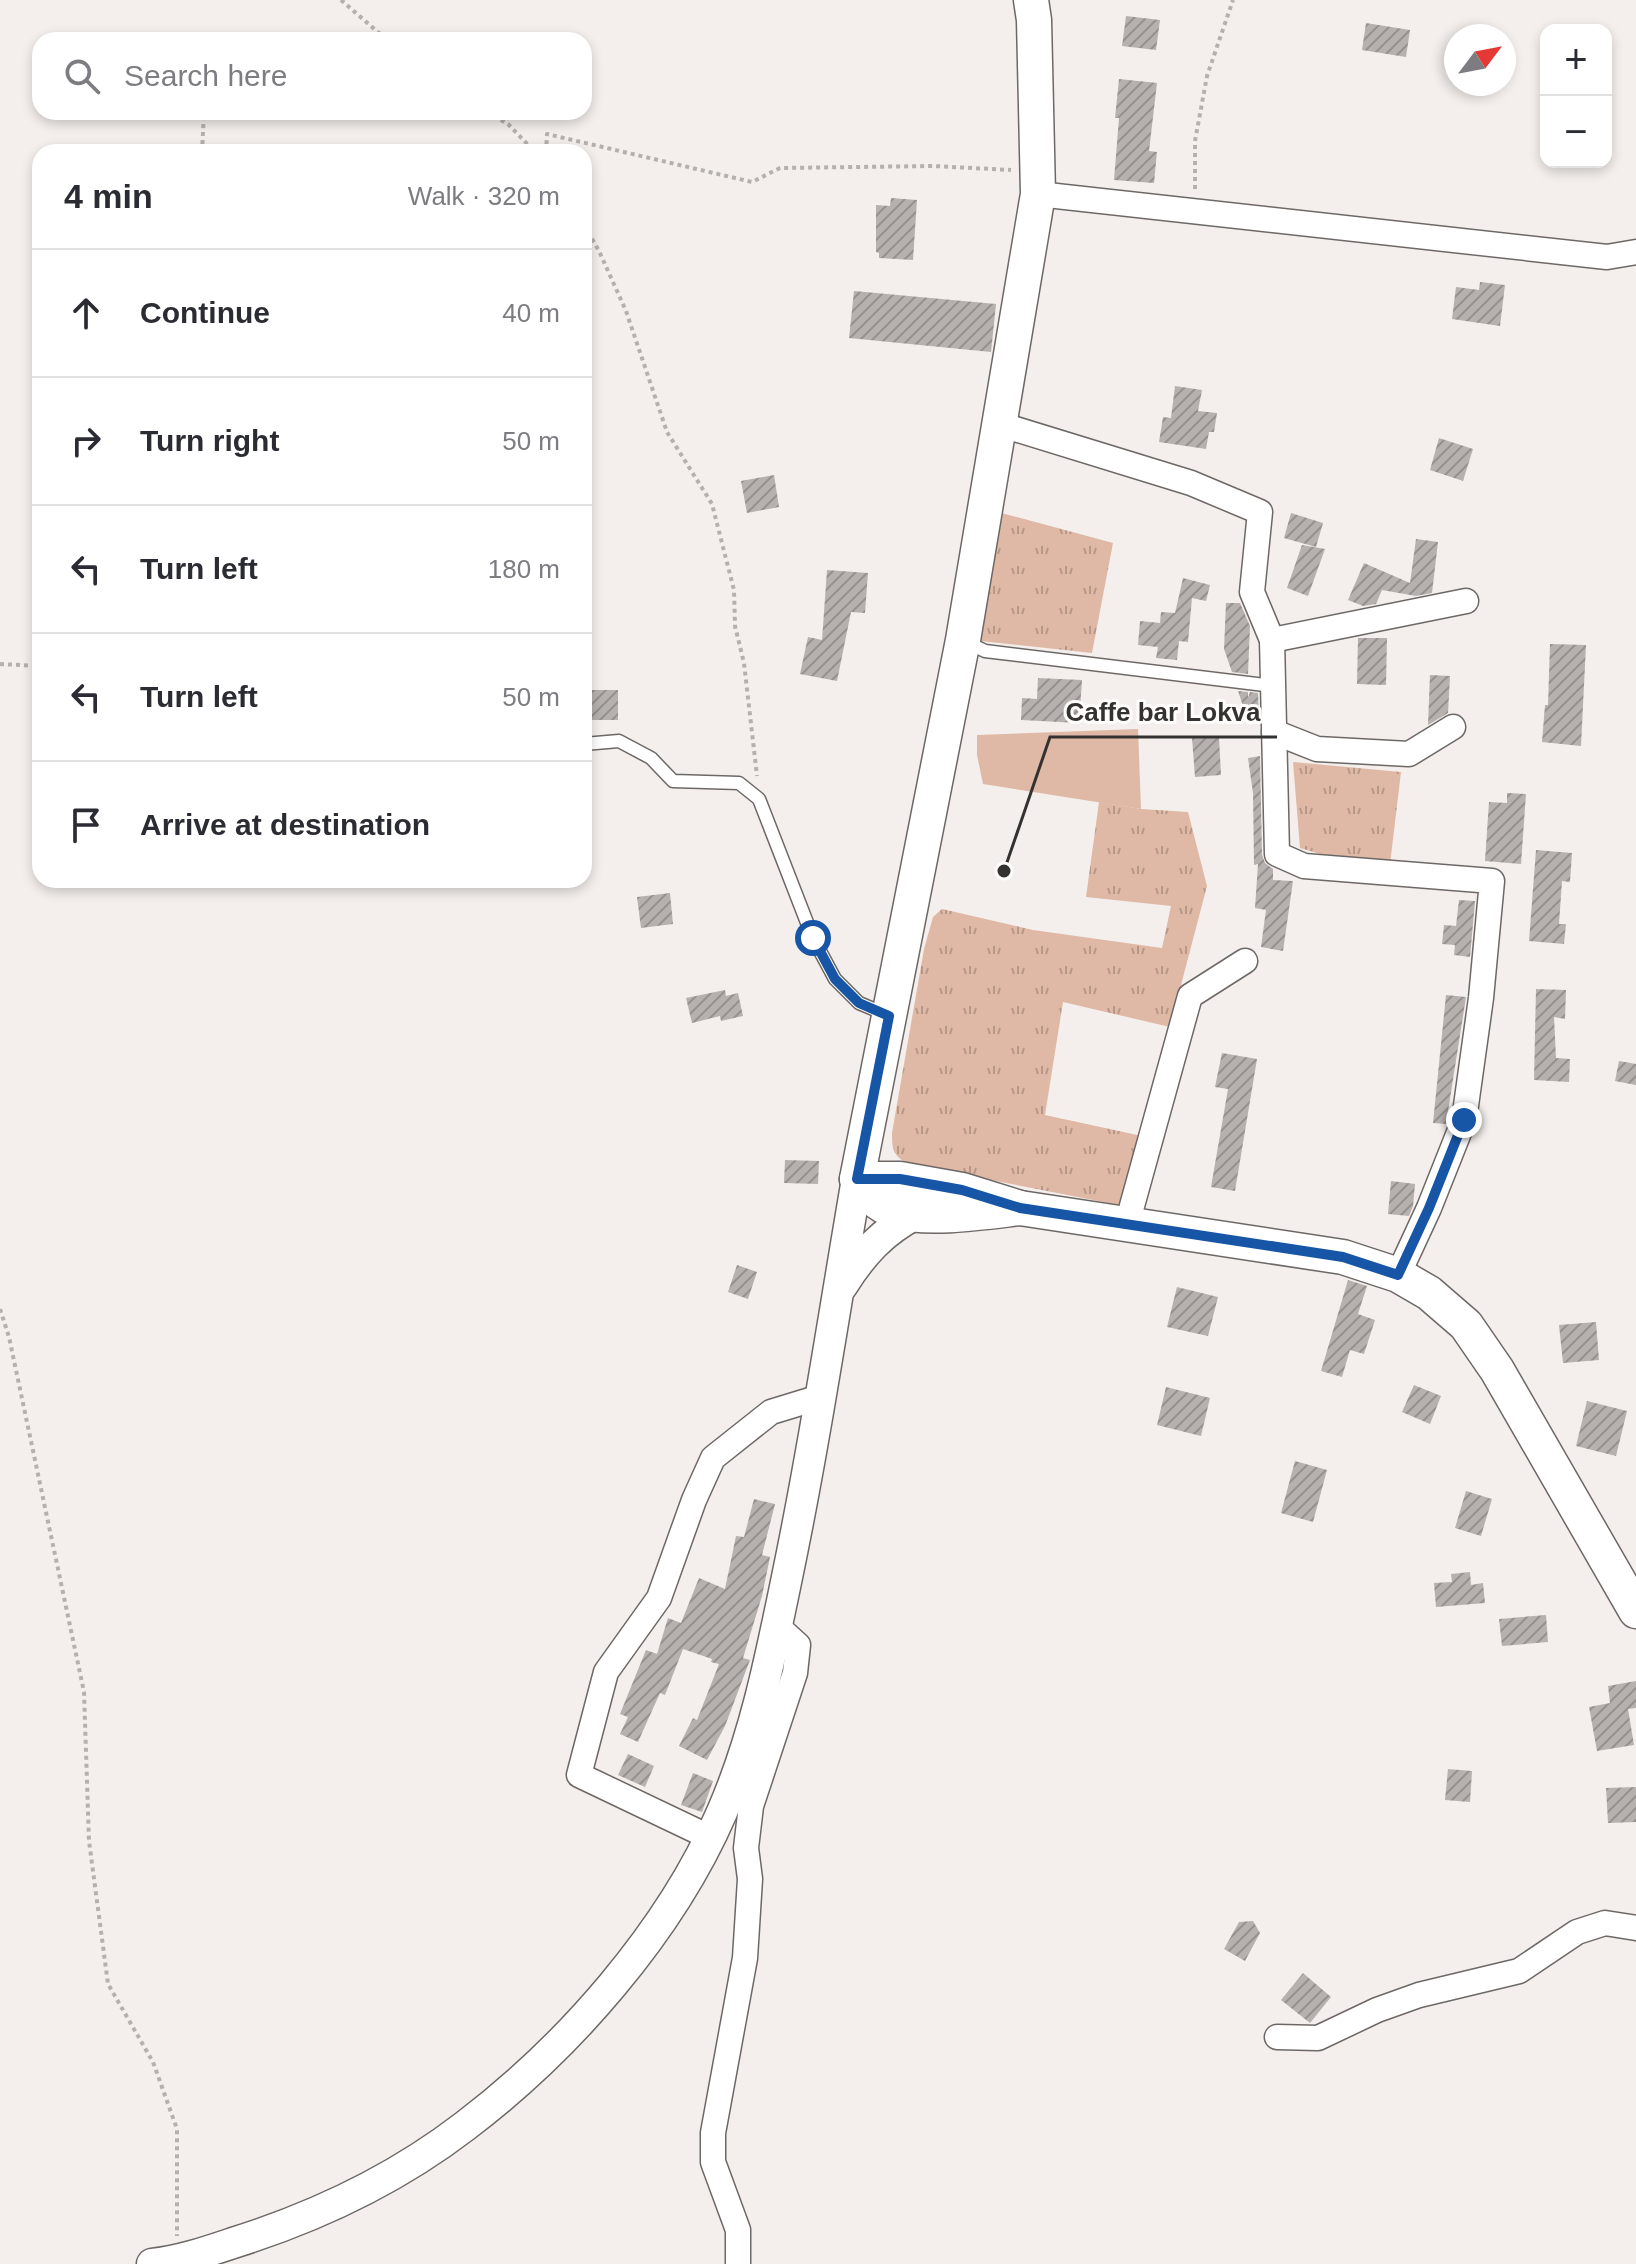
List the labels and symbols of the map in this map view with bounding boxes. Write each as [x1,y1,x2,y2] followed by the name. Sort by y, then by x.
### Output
[1444,24,1516,96] north arrow
[1050,687,1277,737] callout: Caffe bar Lokva
[1065,697,1261,727] text: Caffe bar Lokva
[795,920,831,956] route start
[1446,1102,1482,1138] route end

